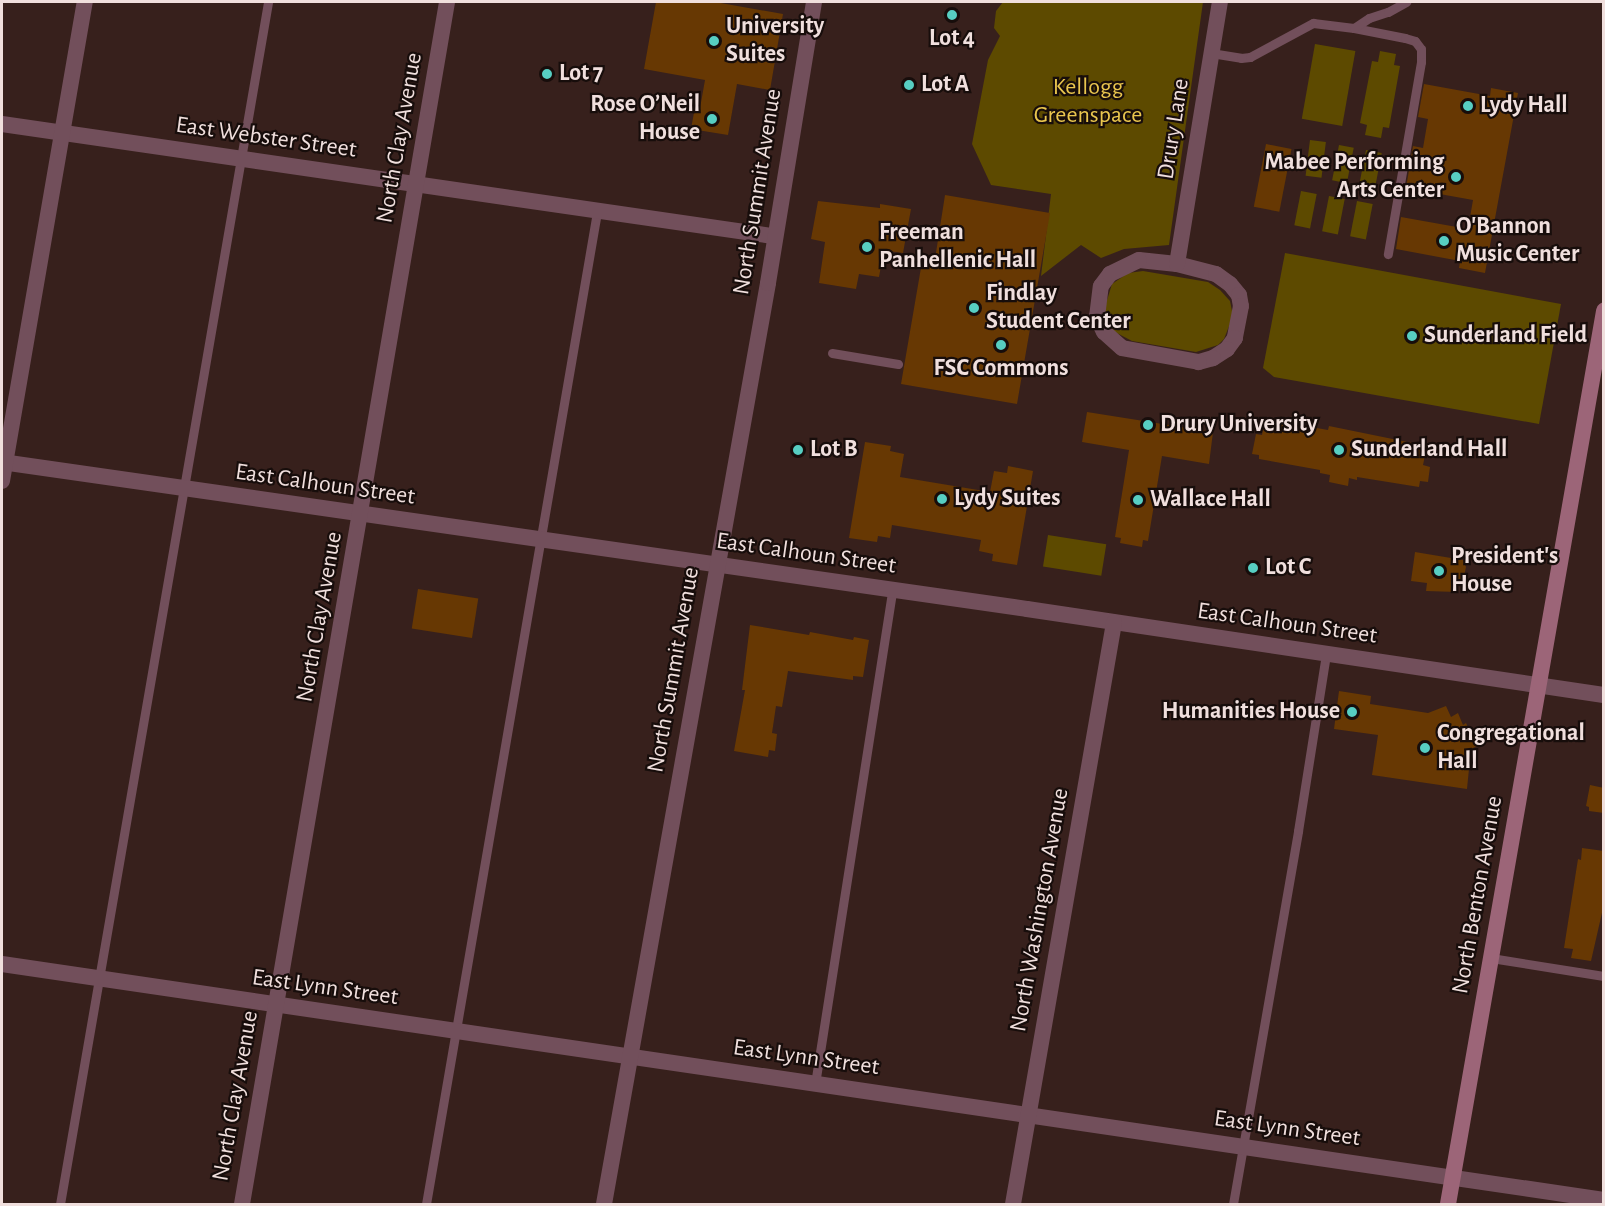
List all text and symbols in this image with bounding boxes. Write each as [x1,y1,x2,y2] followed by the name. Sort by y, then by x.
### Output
[945,8,959,22] marker: Lot 4
[726,13,824,69] place label: University Suites
[929,25,975,53] place label: Lot 4
[707,34,721,48] marker: University Suites
[371,50,429,226] street label: North Clay Avenue
[559,60,603,88] place label: Lot 7
[540,67,554,81] marker: Lot 7
[921,71,969,99] place label: Lot A
[1034,74,1142,130] park label: Kellogg Greenspace
[1152,76,1196,182] street label: Drury Lane
[902,78,916,92] marker: Lot A
[727,87,789,297] street label: North Summit Avenue
[590,91,700,147] place label: Rose O’Neil House
[1480,92,1568,120] place label: Lydy Hall
[1461,99,1475,113] marker: Lydy Hall
[174,111,358,165] street label: East Webster Street
[705,112,719,126] marker: Rose O’Neil House
[1264,149,1444,205] place label: Mabee Performing Arts Center
[1449,170,1463,184] marker: Mabee Performing Arts Center
[1456,213,1579,269] place label: O'Bannon Music Center
[879,219,1036,275] place label: Freeman Panhellenic Hall
[1437,234,1451,248] marker: O'Bannon Music Center
[860,240,874,254] marker: Freeman Panhellenic Hall
[986,280,1131,336] place label: Findlay Student Center
[967,301,981,315] marker: Findlay Student Center
[1424,322,1587,350] place label: Sunderland Field
[1405,329,1419,343] marker: Sunderland Field
[994,338,1008,352] marker: FSC Commons
[934,355,1068,383] place label: FSC Commons
[1160,411,1318,439] place label: Drury University
[1141,418,1155,432] marker: Drury University
[810,436,858,464] place label: Lot B
[1351,436,1507,464] place label: Sunderland Hall
[791,443,805,457] marker: Lot B
[1332,443,1346,457] marker: Sunderland Hall
[233,458,417,512] street label: East Calhoun Street
[954,485,1060,513] place label: Lydy Suites
[1150,486,1271,514] place label: Wallace Hall
[935,492,949,506] marker: Lydy Suites
[1131,493,1145,507] marker: Wallace Hall
[714,527,898,581] street label: East Calhoun Street
[291,529,349,705] street label: North Clay Avenue
[1451,543,1558,599] place label: President's House
[1265,554,1311,582] place label: Lot C
[1246,561,1260,575] marker: Lot C
[1432,564,1446,578] marker: President's House
[642,565,706,775] street label: North Summit Avenue
[1195,597,1379,651] street label: East Calhoun Street
[1162,698,1340,726] place label: Humanities House
[1345,705,1359,719] marker: Humanities House
[1437,720,1585,776] place label: Congregational Hall
[1418,741,1432,755] marker: Congregational Hall
[1004,786,1076,1034] street label: North Washington Avenue
[1446,794,1510,996] street label: North Benton Avenue
[250,963,400,1013] street label: East Lynn Street
[207,1008,265,1184] street label: North Clay Avenue
[731,1033,881,1083] street label: East Lynn Street
[1212,1104,1362,1154] street label: East Lynn Street

